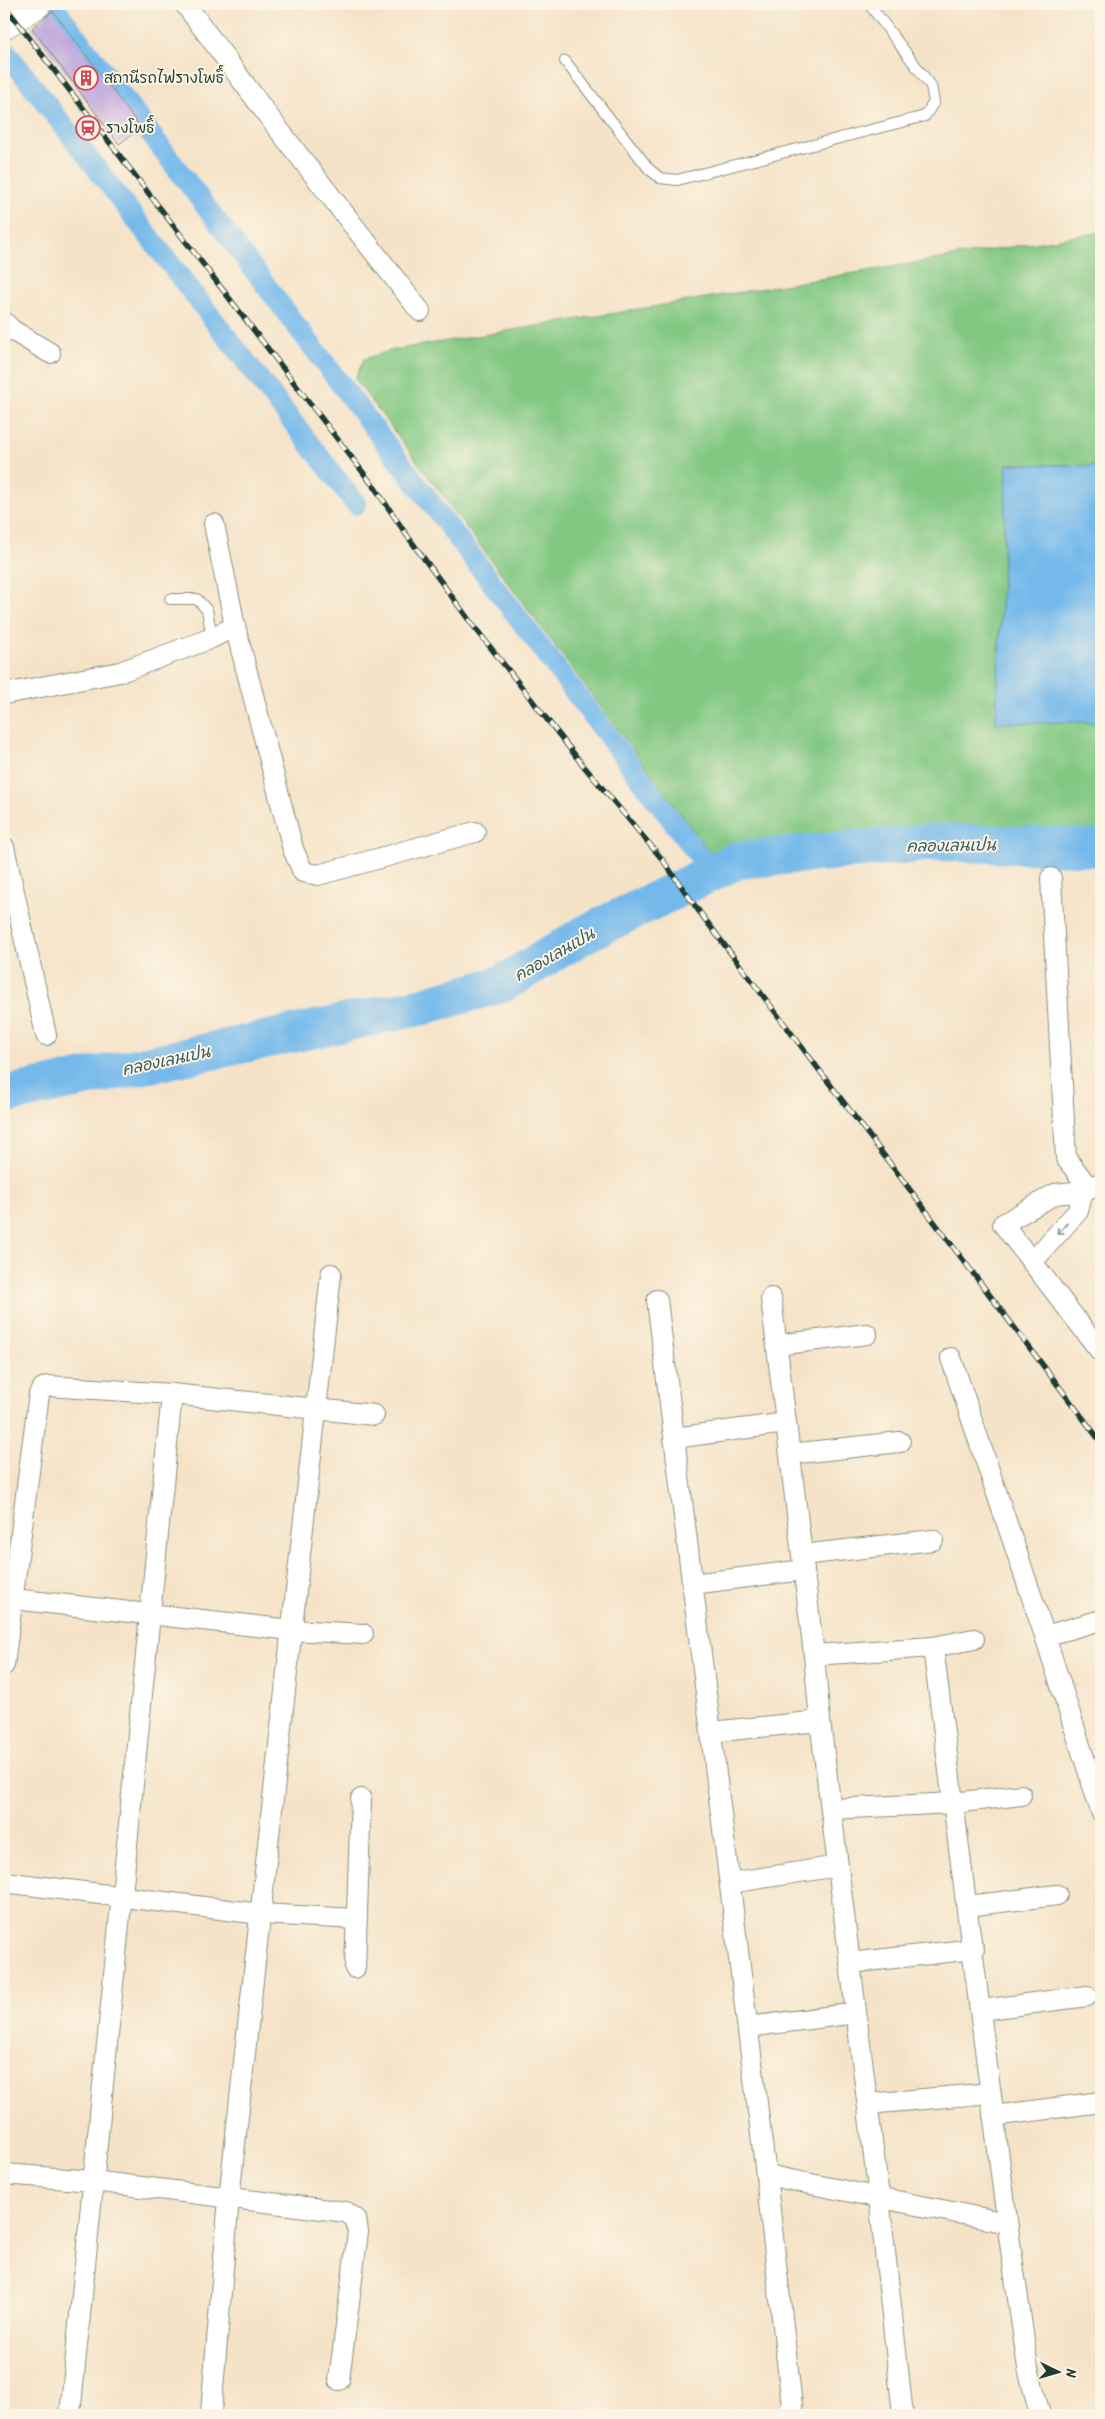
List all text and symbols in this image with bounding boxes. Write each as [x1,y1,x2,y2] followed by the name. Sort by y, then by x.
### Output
[104,64,224,91] place label: สถานีรถไฟรางโพธิ์
[73,65,99,91] building icon: สถานีรถไฟรางโพธิ์
[106,114,155,141] place label: รางโพธิ์
[75,115,101,141] station icon: รางโพธิ์
[906,833,997,860] water label: คลองเลนเปน
[510,921,601,988] water label: คลองเลนเปน
[120,1040,214,1083] water label: คลองเลนเปน
[1056,1222,1068,1235] one-way arrow
[1032,2346,1082,2396] north arrow
[1059,2368,1081,2379] text: N

